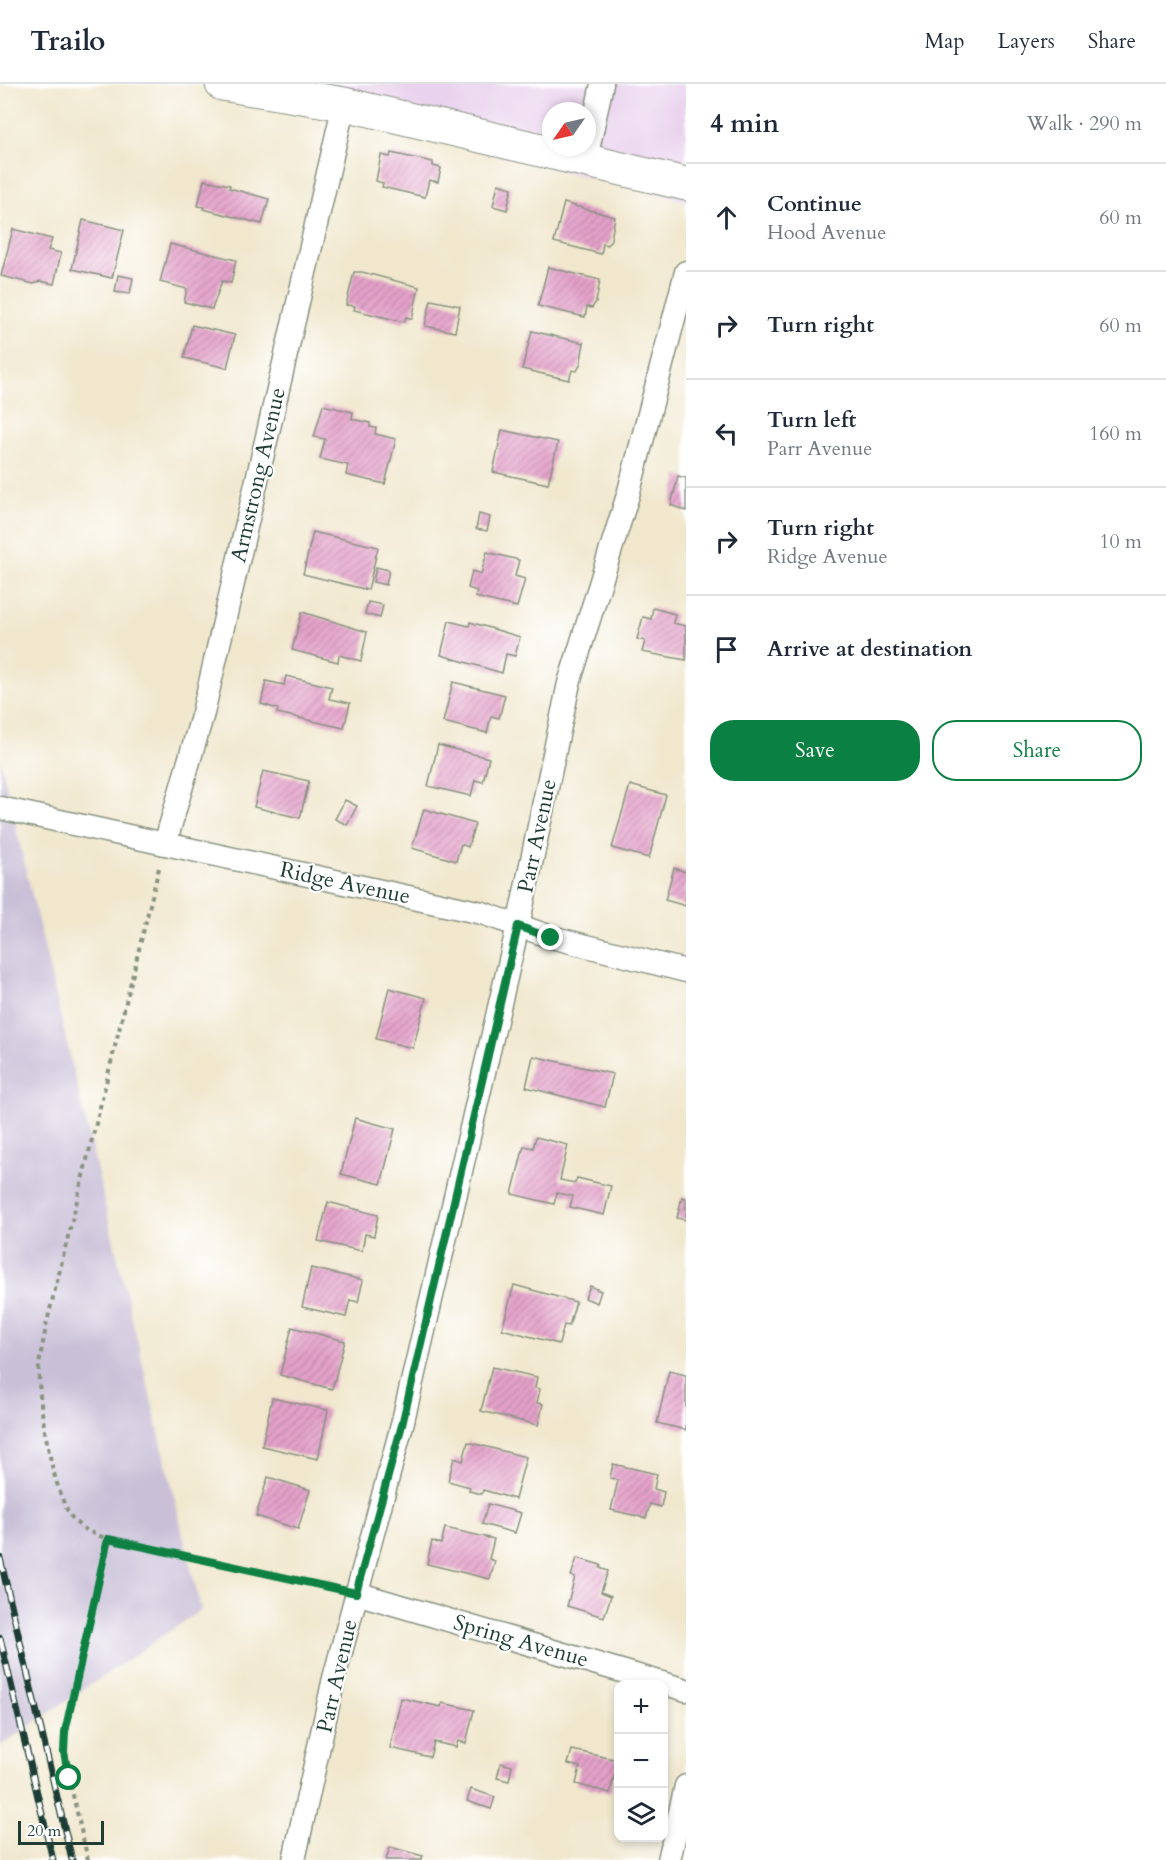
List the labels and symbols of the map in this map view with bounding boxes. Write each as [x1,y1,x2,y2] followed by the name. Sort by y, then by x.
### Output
[542,102,596,156] north arrow
[223,385,293,565] street label: Armstrong Avenue
[510,776,564,896] street label: Parr Avenue
[277,855,413,911] street label: Ridge Avenue
[537,924,563,950] route end
[450,1607,592,1675] street label: Spring Avenue
[309,1616,365,1736] street label: Parr Avenue
[55,1764,81,1790] route start
[18,1818,104,1846] scale bar

